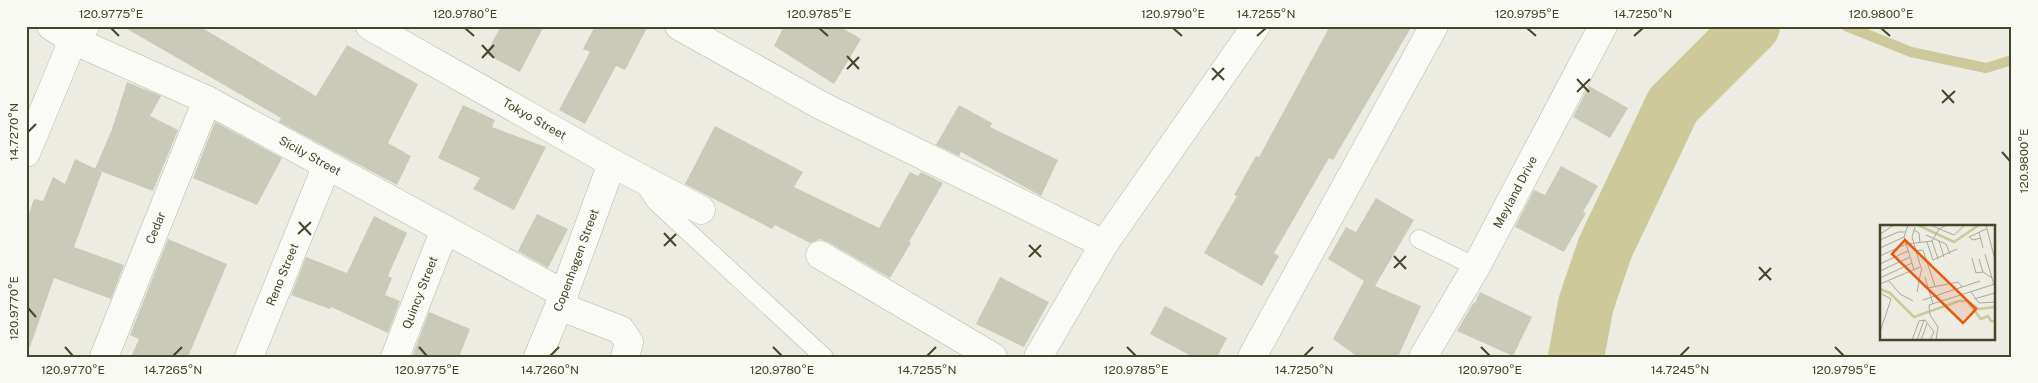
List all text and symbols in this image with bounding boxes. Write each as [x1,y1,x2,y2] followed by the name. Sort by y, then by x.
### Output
[79,7,143,21] text: 120.9775°E
[433,7,497,21] text: 120.9780°E
[787,7,851,21] text: 120.9785°E
[1141,7,1205,21] text: 120.9790°E
[1237,7,1295,21] text: 14.7255°N
[1495,7,1559,21] text: 120.9795°E
[1614,7,1672,21] text: 14.7250°N
[1849,7,1913,21] text: 120.9800°E
[500,96,569,143] street label: Tokyo Street
[7,103,21,161] text: 14.7270°N
[2017,129,2031,193] text: 120.9800°E
[277,133,344,179] street label: Sicily Street
[1491,154,1540,231] street label: Meyland Drive
[550,207,602,314] street label: Copenhagen Street
[143,210,169,246] street label: Cedar
[1880,225,1996,340] inset map
[264,241,302,308] street label: Reno Street
[400,254,441,331] street label: Quincy Street
[7,276,21,340] text: 120.9770°E
[41,363,105,377] text: 120.9770°E
[144,363,202,377] text: 14.7265°N
[395,363,459,377] text: 120.9775°E
[521,363,579,377] text: 14.7260°N
[750,363,814,377] text: 120.9780°E
[898,363,956,377] text: 14.7255°N
[1104,363,1168,377] text: 120.9785°E
[1275,363,1333,377] text: 14.7250°N
[1458,363,1522,377] text: 120.9790°E
[1651,363,1709,377] text: 14.7245°N
[1812,363,1876,377] text: 120.9795°E

